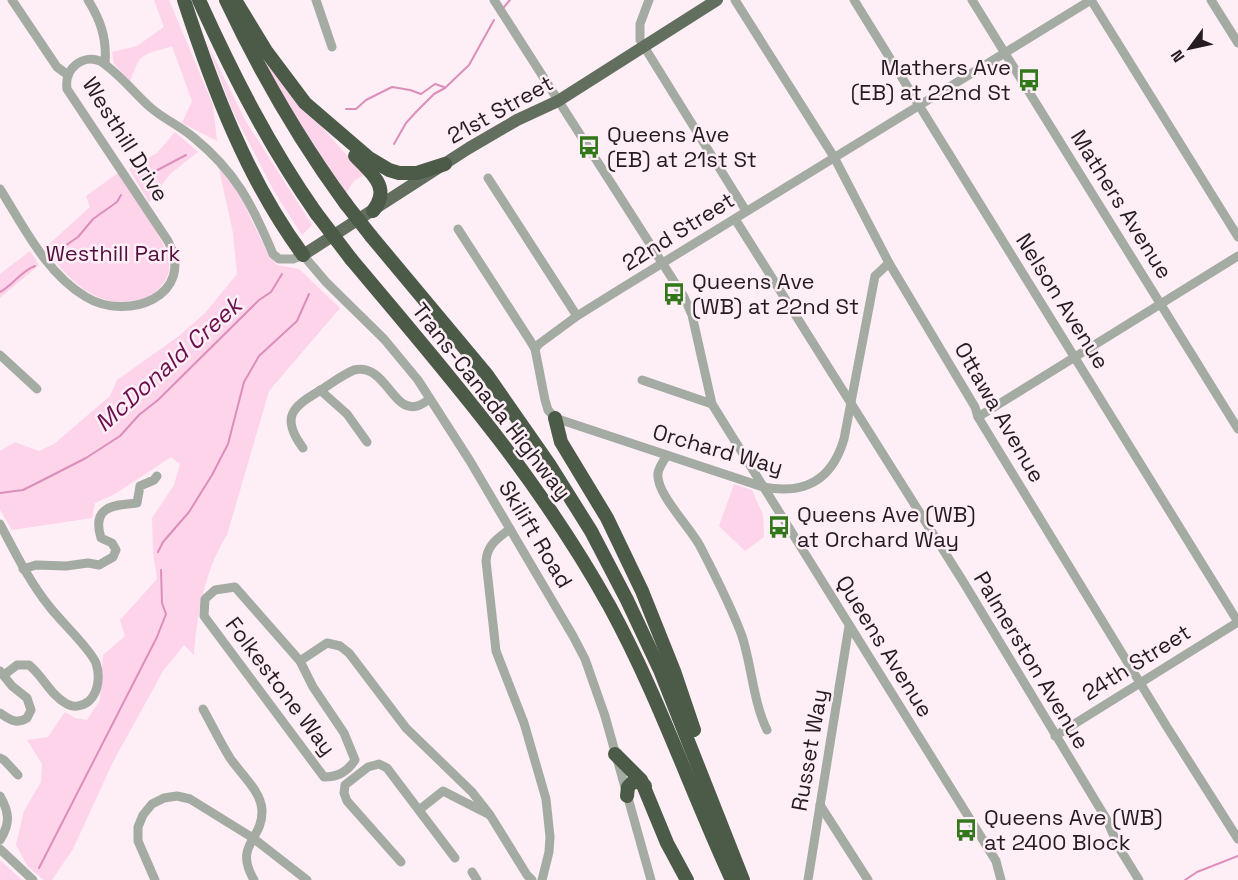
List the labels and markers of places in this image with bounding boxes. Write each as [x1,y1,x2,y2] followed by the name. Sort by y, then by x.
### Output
[851,53,1011,106] place label: Mathers Ave (EB) at 22nd St
[1016,67,1042,93] bus stop icon: Mathers Ave (EB) at 22nd St
[607,120,757,173] place label: Queens Ave (EB) at 21st St
[576,134,602,160] bus stop icon: Queens Ave (EB) at 21st St
[692,267,859,320] place label: Queens Ave (WB) at 22nd St
[661,281,687,307] bus stop icon: Queens Ave (WB) at 22nd St
[797,500,976,553] place label: Queens Ave (WB) at Orchard Way
[766,514,792,540] bus stop icon: Queens Ave (WB) at Orchard Way
[984,803,1163,856] place label: Queens Ave (WB) at 2400 Block
[953,817,979,843] bus stop icon: Queens Ave (WB) at 2400 Block

